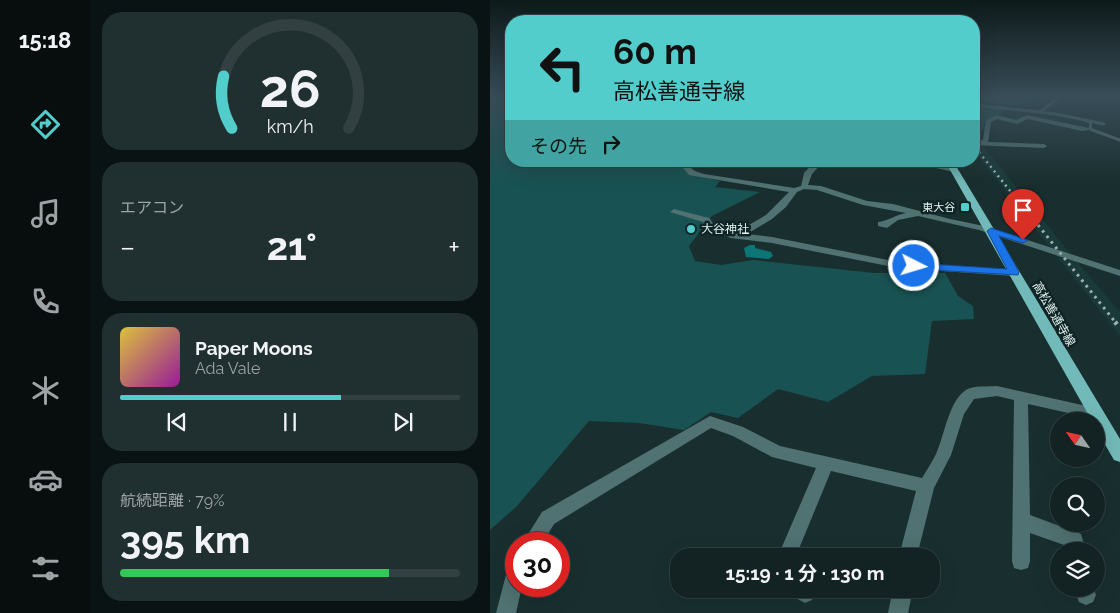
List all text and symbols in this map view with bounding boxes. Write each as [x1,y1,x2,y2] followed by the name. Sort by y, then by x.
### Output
[19,27,71,53] text: 15:18
[613,31,697,72] text: 60 m
[530,35,595,100] icon: left
[260,58,320,119] text: 26
[613,78,745,104] text: 高松善通寺線
[28,107,63,142] icon: directions
[266,116,314,137] text: km/h
[597,130,625,158] icon: right
[530,135,587,157] text: その先
[1002,189,1044,240] pin
[28,196,63,231] icon: music
[1009,196,1037,224] icon: arrive
[120,198,184,217] text: エアコン
[922,201,955,214] place label: 東大谷
[959,201,971,213] marker: 東大谷
[701,222,749,236] place label: 大谷神社
[685,223,697,235] marker: 大谷神社
[267,224,317,269] text: 21°
[120,231,135,264] text: −
[448,231,460,264] text: +
[887,239,939,291] position arrow
[1030,279,1078,349] street label: 高松善通寺線
[28,284,63,319] icon: phone
[195,337,313,359] text: Paper Moons
[195,359,260,378] text: Ada Vale
[28,373,63,408] icon: climate
[163,408,191,436] icon: previous
[276,408,304,436] icon: pause
[389,408,417,436] icon: next
[1050,412,1105,468] north arrow
[1050,412,1105,597] map controls
[28,462,63,497] icon: car
[1050,477,1105,532] button: search
[120,491,225,510] text: 航続距離 · 79%
[120,517,250,562] text: 395 km
[505,532,570,597] speed limit sign: 30
[1050,542,1105,597] button: layers
[28,551,63,586] icon: filters
[726,562,884,584] text: 15:19 · 1 分 · 130 m

